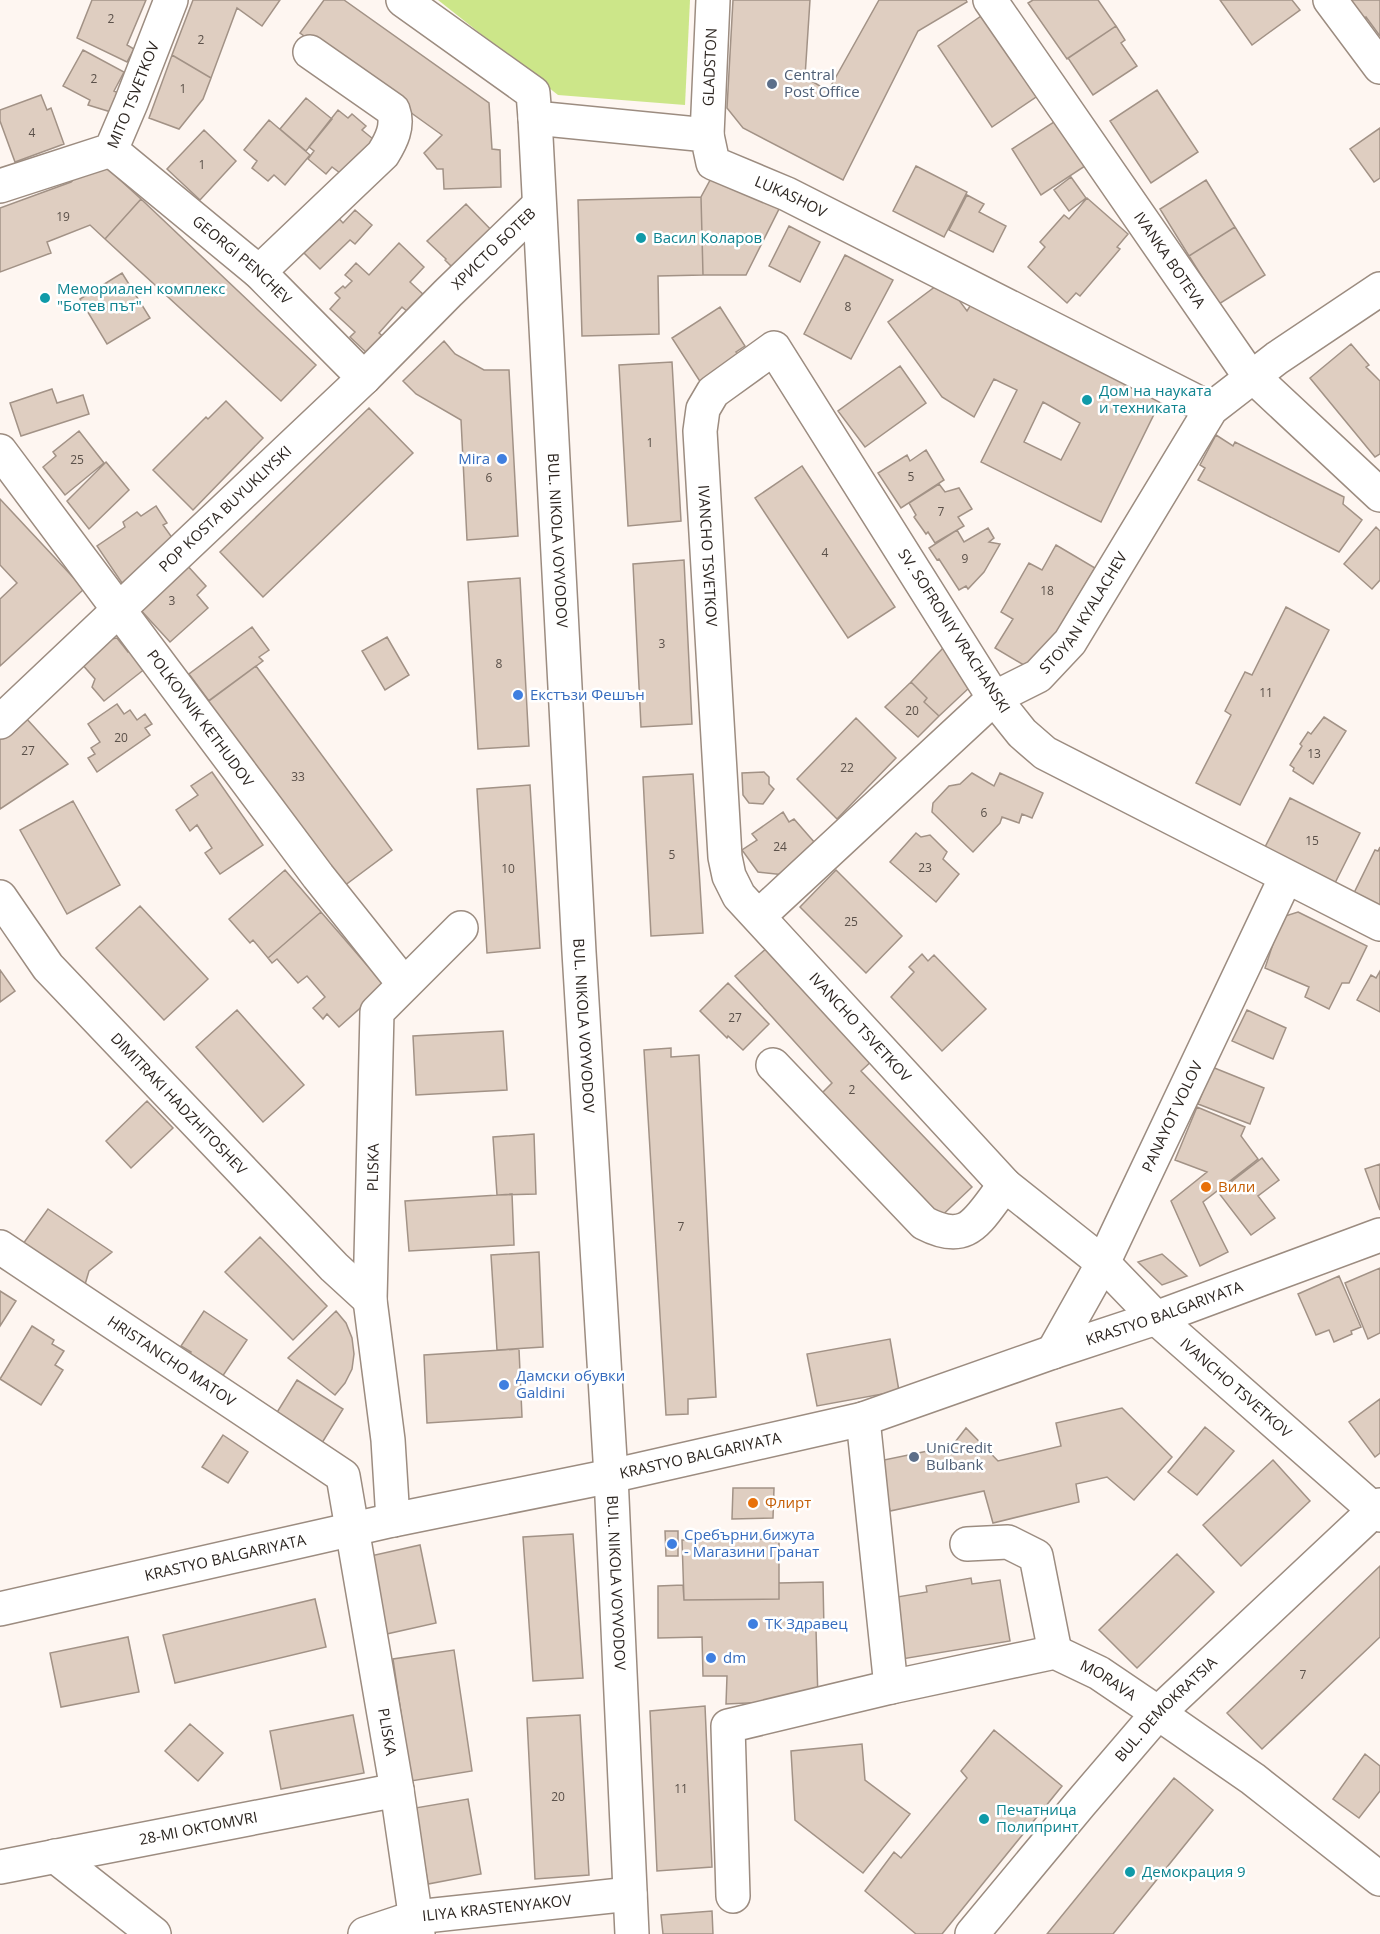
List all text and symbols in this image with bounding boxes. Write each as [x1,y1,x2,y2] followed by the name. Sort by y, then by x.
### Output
[108,10,115,27] house number: 2
[697,27,721,107] street label: GLADSTON
[198,31,205,48] house number: 2
[102,38,163,151] street label: MITO TSVETKOV
[784,64,860,101] place label: Central Post Office
[91,70,98,87] house number: 2
[765,77,779,91] marker: Central Post Office
[180,80,186,97] house number: 1
[29,124,36,141] house number: 4
[199,156,205,173] house number: 1
[752,171,830,222] street label: LUKASHOV
[447,203,539,293] street label: ХРИСТО БОТЕВ
[1130,207,1211,312] street label: IVANKA BOTEVA
[56,208,70,225] house number: 19
[189,210,296,308] street label: GEORGI PENCHEV
[653,227,762,247] place label: Васил Коларов
[634,231,648,245] marker: Васил Коларов
[57,278,225,315] place label: Мемориален комплекс "Ботев път"
[38,291,52,305] marker: Мемориален комплекс "Ботев път"
[845,298,852,315] house number: 8
[1099,380,1212,417] place label: Дом на науката и техниката
[1080,393,1094,407] marker: Дом на науката и техниката
[647,434,653,451] house number: 1
[154,441,295,576] street label: POP KOSTA BUYUKLIYSKI
[458,448,490,468] place label: Mira
[70,451,84,468] house number: 25
[495,452,509,466] marker: Mira
[544,452,573,628] street label: BUL. NIKOLA VOYVODOV
[908,468,915,485] house number: 5
[486,469,493,486] house number: 6
[694,484,722,627] street label: IVANCHO TSVETKOV
[938,503,945,520] house number: 7
[822,544,829,561] house number: 4
[894,545,1015,716] street label: SV. SOFRONIY VRACHANSKI
[1034,548,1131,677] street label: STOYAN KYALACHEV
[962,550,969,567] house number: 9
[1040,582,1054,599] house number: 18
[169,592,176,609] house number: 3
[659,635,666,652] house number: 3
[143,645,259,790] street label: POLKOVNIK KETHUDOV
[496,655,503,672] house number: 8
[530,684,645,704] place label: Екстъзи Фешън
[1259,684,1273,701] house number: 11
[511,688,525,702] marker: Екстъзи Фешън
[905,702,919,719] house number: 20
[114,729,128,746] house number: 20
[21,742,35,759] house number: 27
[1307,745,1321,762] house number: 13
[840,759,854,776] house number: 22
[291,768,305,785] house number: 33
[981,804,988,821] house number: 6
[1305,832,1319,849] house number: 15
[773,838,787,855] house number: 24
[669,846,676,863] house number: 5
[918,859,932,876] house number: 23
[501,860,515,877] house number: 10
[844,913,858,930] house number: 25
[569,938,600,1114] street label: BUL. NIKOLA VOYVODOV
[805,968,916,1086] street label: IVANCHO TSVETKOV
[728,1009,742,1026] house number: 27
[107,1028,252,1179] street label: DIMITRAKI HADZHITOSHEV
[1137,1057,1206,1175] street label: PANAYOT VOLOV
[849,1081,856,1098] house number: 2
[362,1143,383,1192] street label: PLISKA
[1218,1176,1255,1196] place label: Вили
[1199,1180,1213,1194] marker: Вили
[678,1218,685,1235] house number: 7
[1083,1276,1246,1349] street label: KRASTYO BALGARIYATA
[104,1311,240,1410] street label: HRISTANCHO MATOV
[1176,1333,1296,1442] street label: IVANCHO TSVETKOV
[516,1365,625,1402] place label: Дамски обувки Galdini
[497,1378,511,1392] marker: Дамски обувки Galdini
[618,1427,783,1483] street label: KRASTYO BALGARIYATA
[926,1437,992,1474] place label: UniCredit Bulbank
[907,1450,921,1464] marker: UniCredit Bulbank
[765,1492,811,1512] place label: Флирт
[603,1495,631,1671] street label: BUL. NIKOLA VOYVODOV
[746,1496,760,1510] marker: Флирт
[684,1524,819,1561] place label: Сребърни бижута - Магазини Гранат
[142,1529,308,1585] street label: KRASTYO BALGARIYATA
[665,1537,679,1551] marker: Сребърни бижута - Магазини Гранат
[765,1613,848,1633] place label: ТК Здравец
[746,1617,760,1631] marker: ТК Здравец
[723,1647,746,1667] place label: dm
[704,1651,718,1665] marker: dm
[1110,1652,1221,1765] street label: BUL. DEMOKRATSIA
[1077,1655,1141,1705] street label: MORAVA
[1300,1666,1307,1683] house number: 7
[374,1706,402,1757] street label: PLISKA
[674,1780,688,1797] house number: 11
[551,1788,565,1805] house number: 20
[996,1799,1079,1836] place label: Печатница Полипринт
[137,1806,259,1849] street label: 28-MI OKTOMVRI
[977,1812,991,1826] marker: Печатница Полипринт
[1142,1861,1246,1881] place label: Демокрация 9
[1123,1865,1137,1879] marker: Демокрация 9
[421,1889,572,1925] street label: ILIYA KRASTENYAKOV

